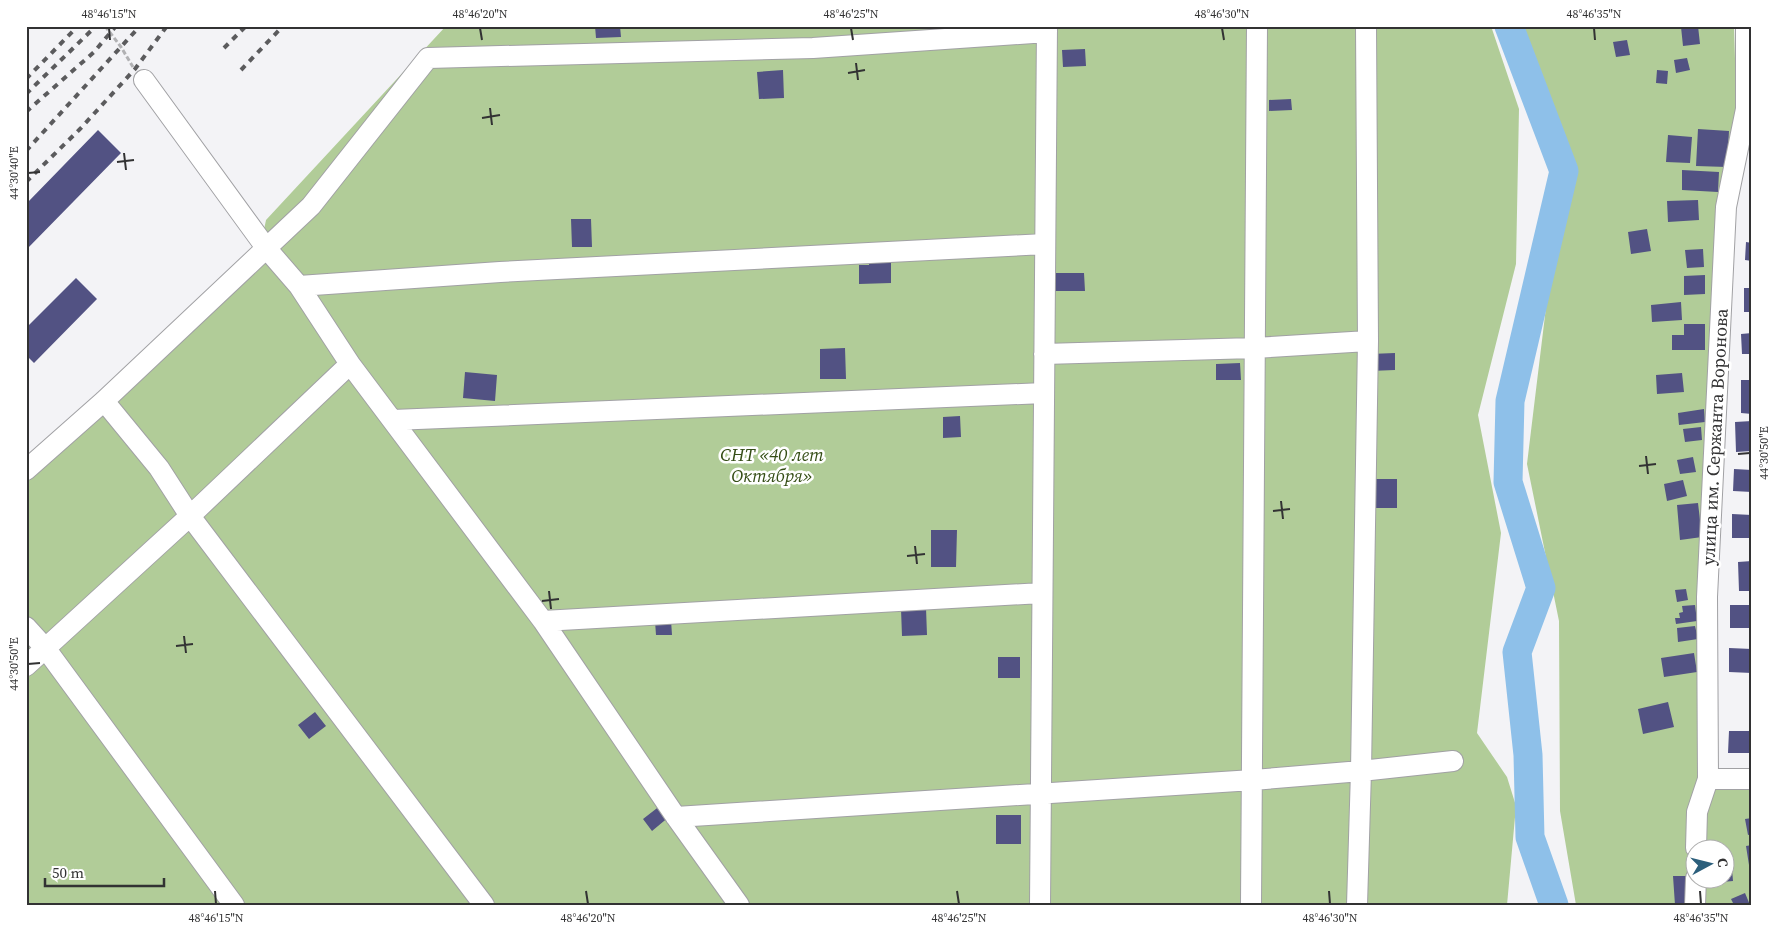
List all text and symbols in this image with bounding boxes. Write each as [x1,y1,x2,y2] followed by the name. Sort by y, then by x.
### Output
[81,6,137,22] text: 48°46'15"N
[452,6,508,22] text: 48°46'20"N
[823,6,879,22] text: 48°46'25"N
[1194,6,1250,22] text: 48°46'30"N
[1566,6,1622,22] text: 48°46'35"N
[6,146,22,200] text: 44°30'40"E
[1695,307,1734,566] street label: улица им. Сержанта Воронова
[1756,426,1772,480] text: 44°30'50"E
[720,442,824,488] park label: СНТ «40 лет Октября»
[6,637,22,691] text: 44°30'50"E
[1686,838,1736,888] north arrow
[45,856,164,888] scale bar
[1712,857,1733,868] text: С
[52,862,84,883] text: 50 m
[188,910,244,926] text: 48°46'15"N
[560,910,616,926] text: 48°46'20"N
[931,910,987,926] text: 48°46'25"N
[1302,910,1358,926] text: 48°46'30"N
[1673,910,1729,926] text: 48°46'35"N

